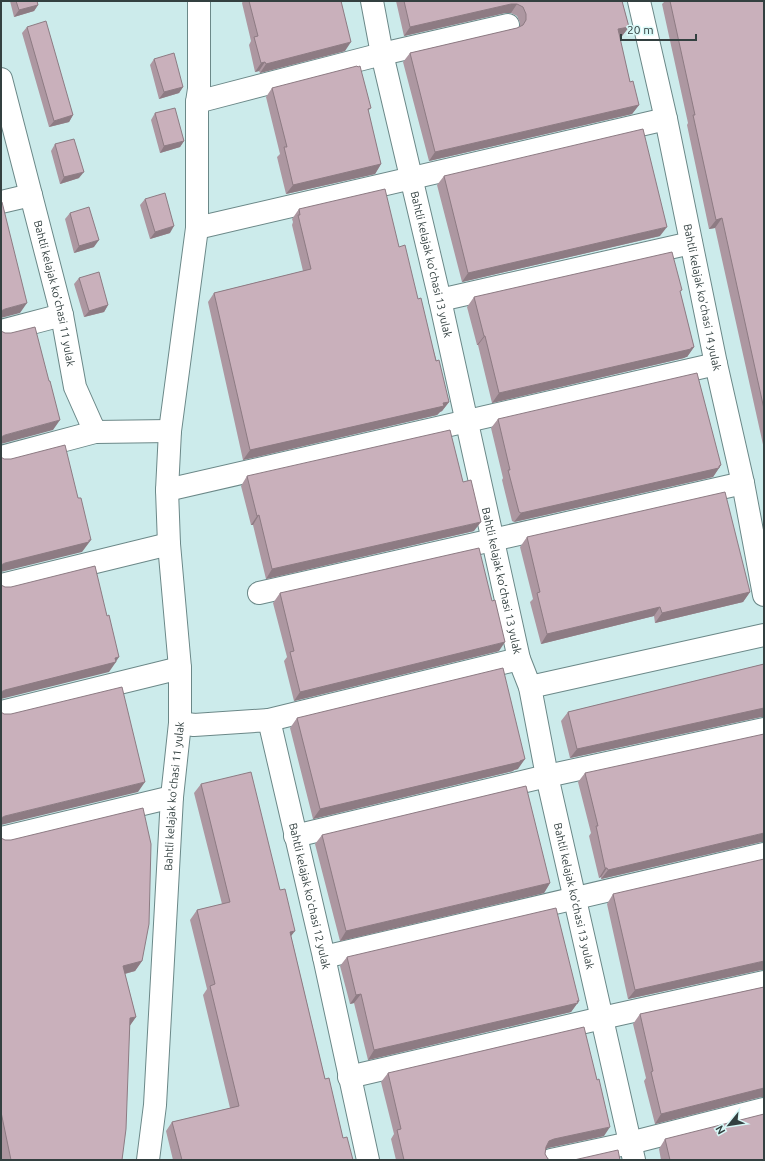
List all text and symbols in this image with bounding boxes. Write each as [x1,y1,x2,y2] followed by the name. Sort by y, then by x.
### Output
[621,16,696,42] scale bar
[627,23,654,36] text: 20 m
[409,190,454,339] street label: Bahtli kelajak ko'chasi 13 yulak
[32,219,77,368] street label: Bahtli kelajak ko'chasi 11 yulak
[682,223,723,372] street label: Bahtli kelajak ko'chasi 14 yulak
[480,506,524,655] street label: Bahtli kelajak ko'chasi 13 yulak
[162,720,186,871] street label: Bahtli kelajak ko'chasi 11 yulak
[287,822,333,971] street label: Bahtli kelajak ko'chasi 12 yulak
[552,822,597,971] street label: Bahtli kelajak ko'chasi 13 yulak
[709,1105,749,1145] north arrow
[713,1123,728,1137] text: N

